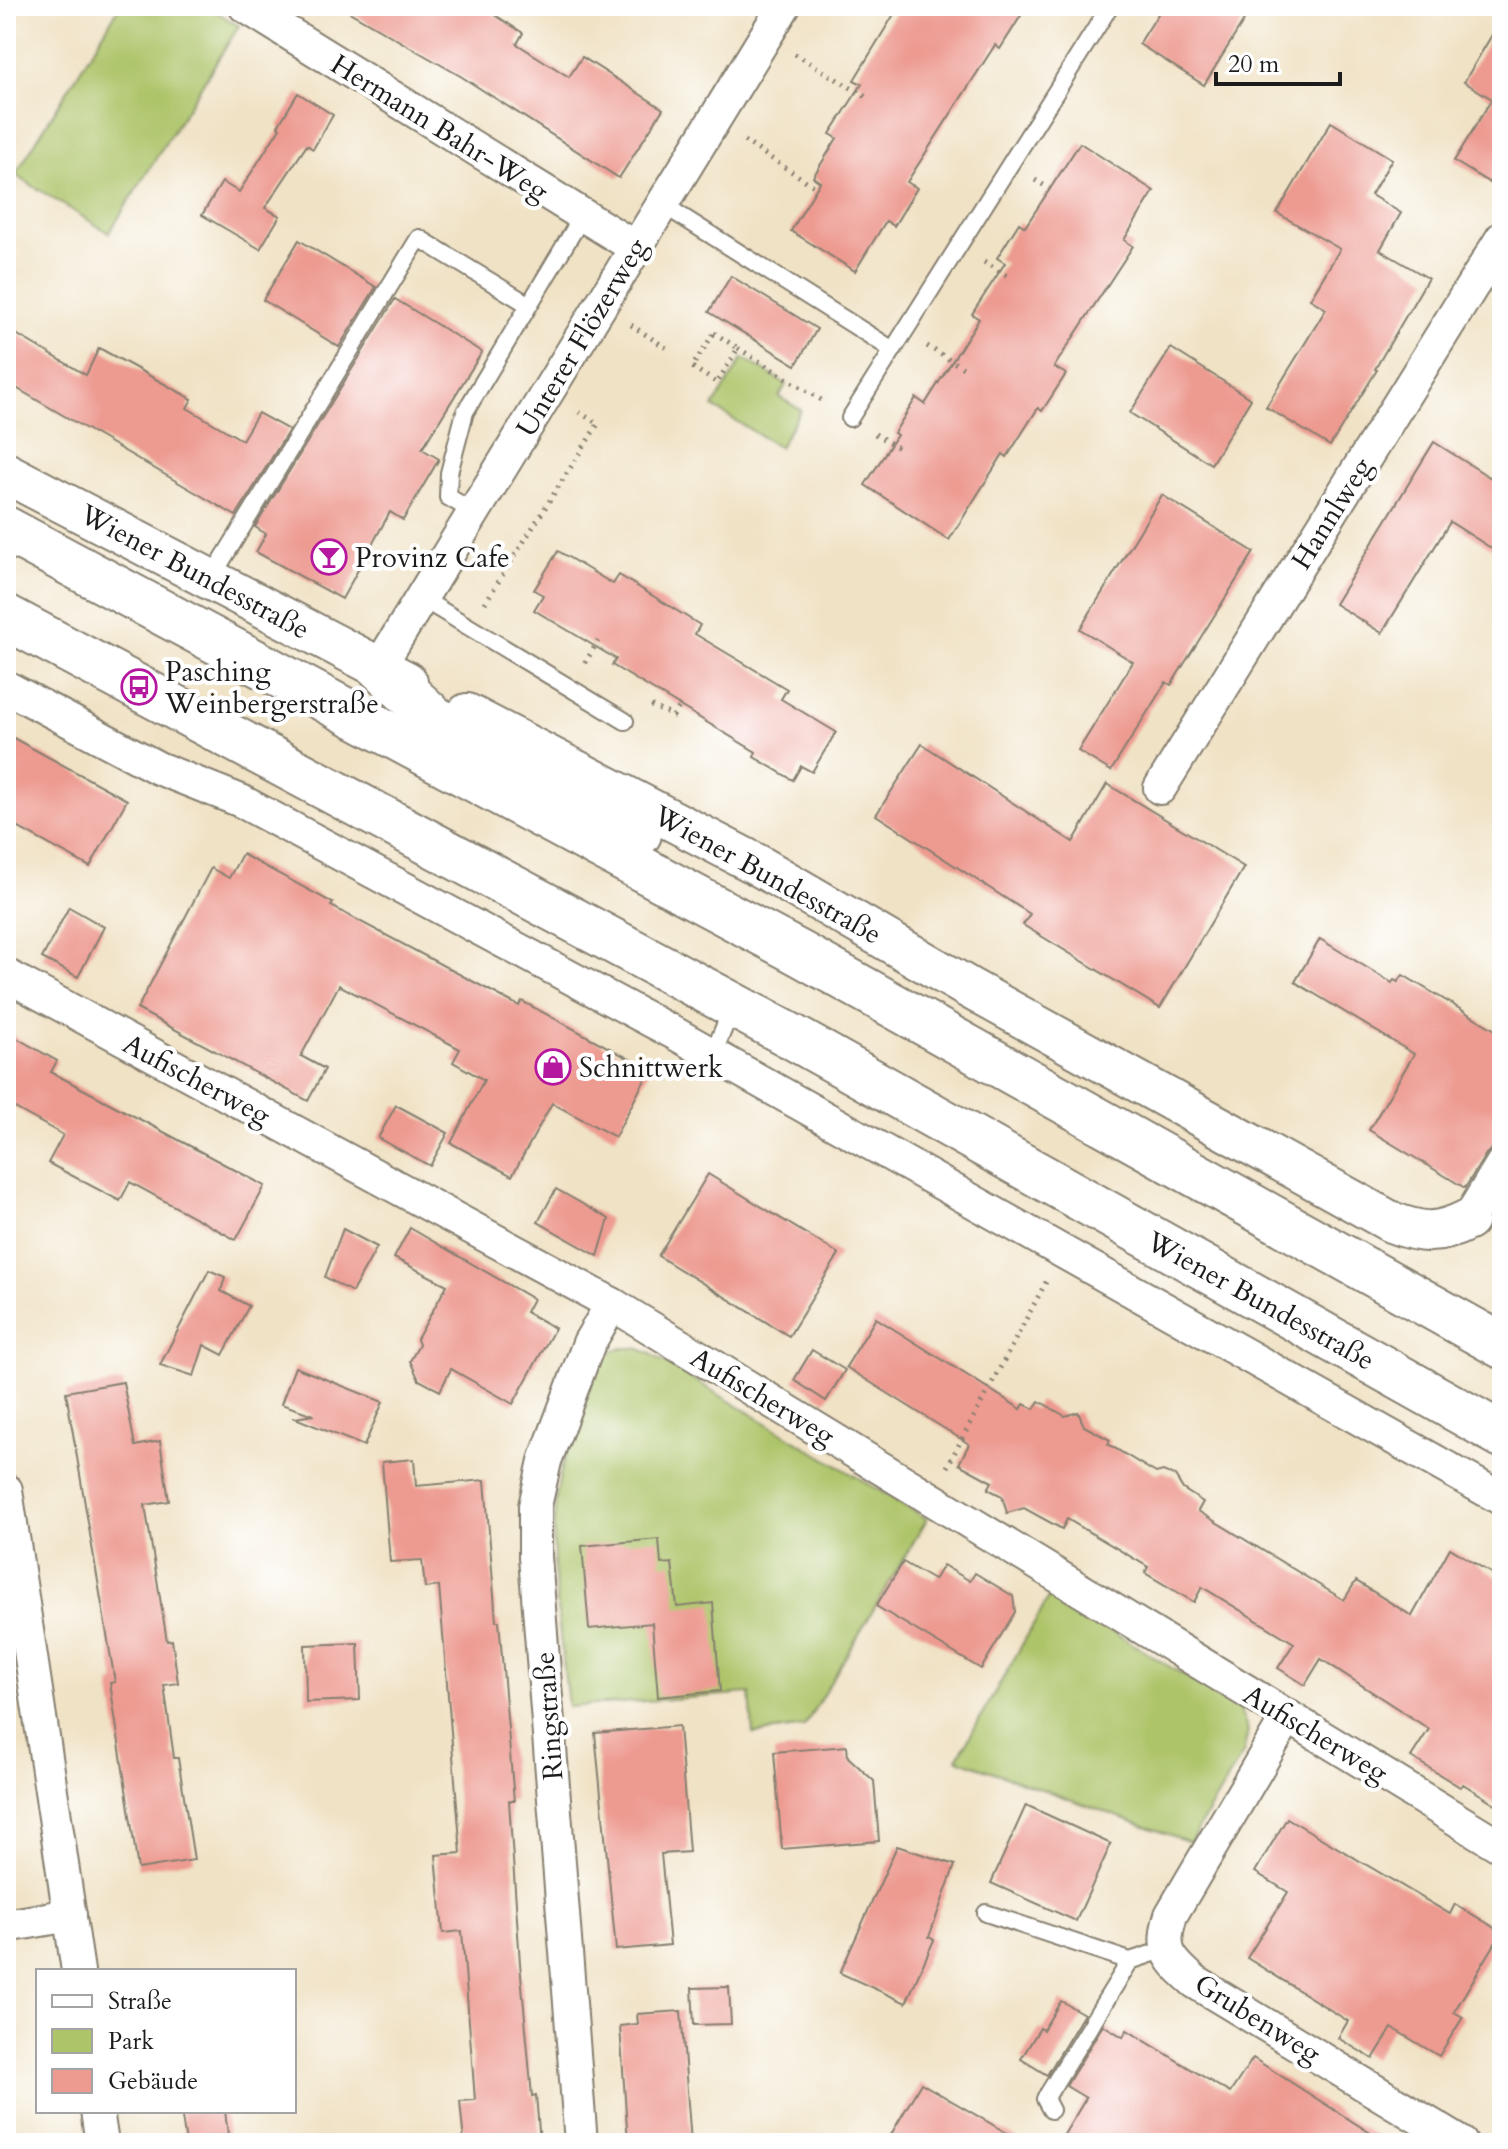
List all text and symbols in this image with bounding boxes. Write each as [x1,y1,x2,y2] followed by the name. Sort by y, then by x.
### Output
[1216,36,1340,86] scale bar
[323,45,556,210] street label: Hermann Bahr-Weg
[1228,48,1280,81] text: 20 m
[507,231,656,444] street label: Unterer Flözerweg
[1283,450,1381,577] street label: Hannlweg
[72,495,316,649] street label: Wiener Bundesstraße
[310,538,348,576] bar icon: Provinz Cafe
[355,539,510,577] place label: Provinz Cafe
[164,653,379,723] place label: Pasching Weinbergerstraße
[120,668,158,706] bus stop icon: Pasching Weinbergerstraße
[646,796,888,953] street label: Wiener Bundesstraße
[116,1025,277,1135] street label: Aufischerweg
[534,1048,572,1086] shop icon: Schnittwerk
[579,1049,723,1087] place label: Schnittwerk
[1139,1222,1381,1379] street label: Wiener Bundesstraße
[683,1339,842,1455] street label: Aufischerweg
[526,1650,572,1782] street label: Ringstraße
[1236,1676,1395,1792] street label: Aufischerweg
[1187,1965,1328,2073] street label: Grubenweg
[36,1969,296,2113] legend
[108,1985,172,2018] text: Straße
[108,2025,154,2058] text: Park
[108,2065,198,2098] text: Gebäude

